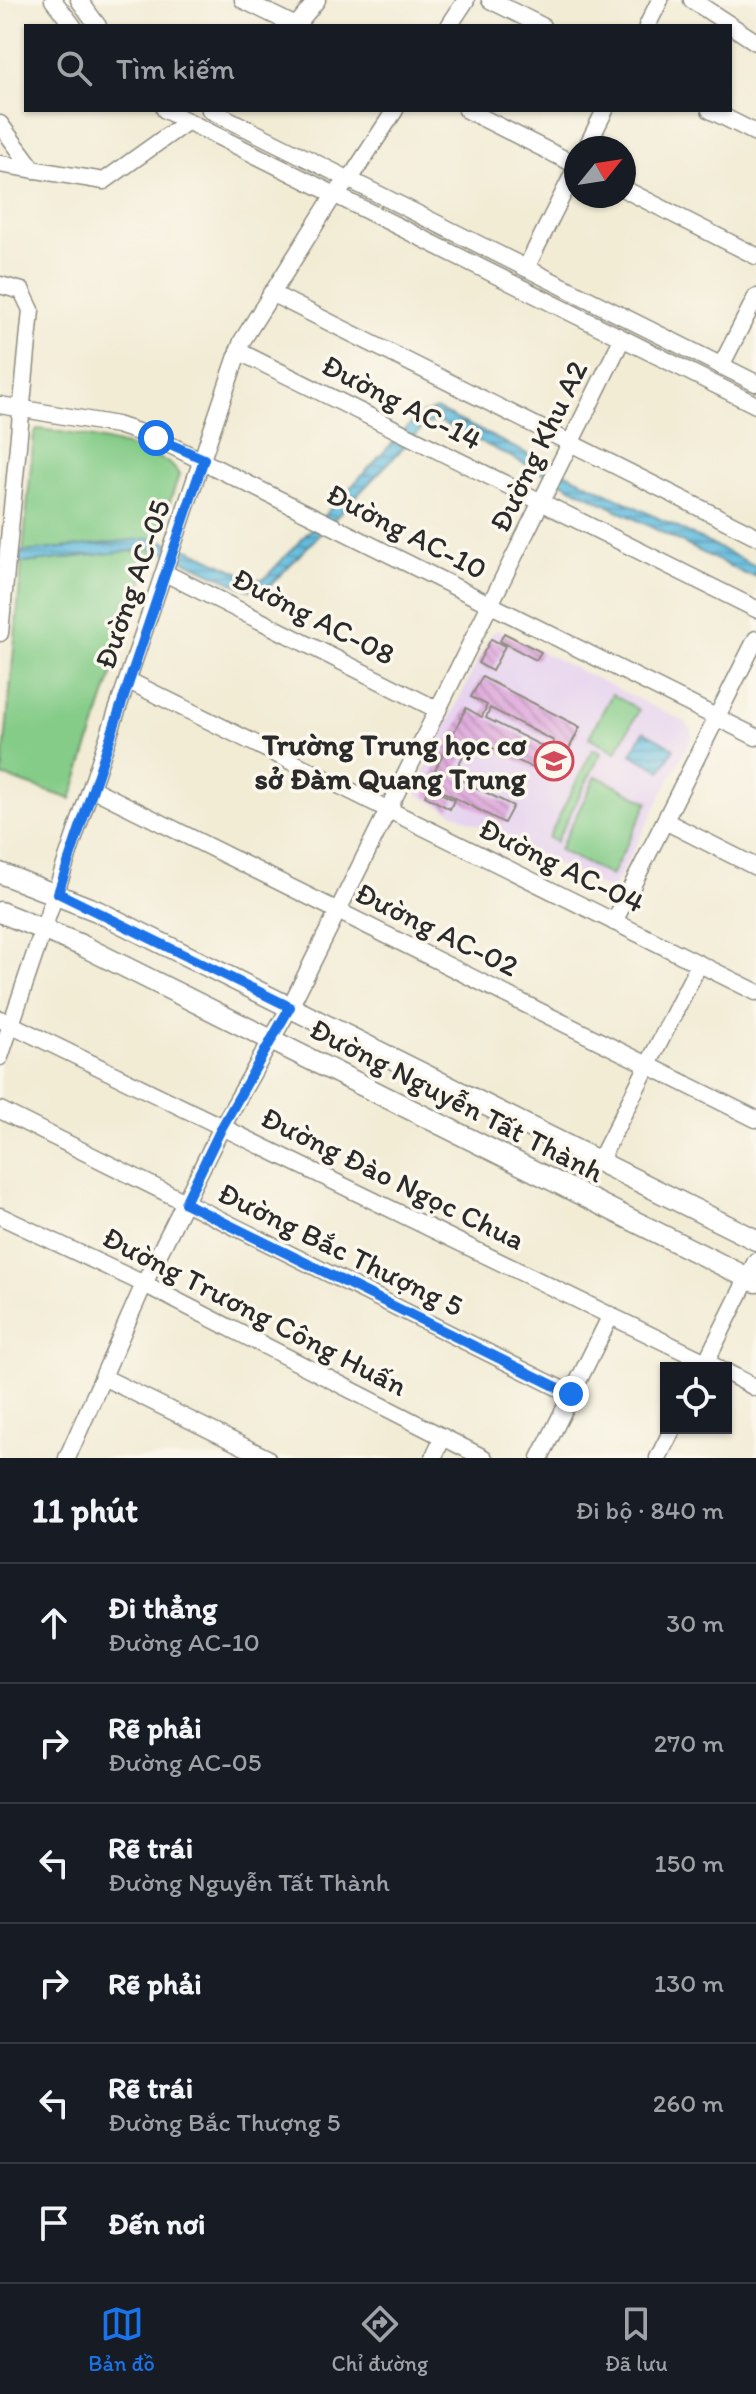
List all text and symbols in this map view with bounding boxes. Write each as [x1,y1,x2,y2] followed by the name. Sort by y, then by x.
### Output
[24,24,732,112] search box
[52,46,96,90] icon: search
[116,50,235,87] text: Tìm kiếm
[564,136,636,208] north arrow
[316,346,488,458] street label: Đường AC-14
[481,354,595,538] street label: Đường Khu A2
[138,420,174,456] route start
[321,475,493,587] street label: Đường AC-10
[86,494,178,674] street label: Đường AC-05
[226,559,402,673] street label: Đường AC-08
[254,726,527,797] place label: Trường Trung học cơ sở Đàm Quang Trung
[533,740,575,782] school or university icon: Trường Trung học cơ sở Đàm Quang Trung
[473,809,651,921] street label: Đường AC-04
[349,874,525,985] street label: Đường AC-02
[304,1010,610,1190] street label: Đường Nguyễn Tất Thành
[255,1098,531,1258] street label: Đường Đào Ngọc Chua
[212,1174,470,1324] street label: Đường Bắc Thượng 5
[96,1218,414,1404] street label: Đường Trương Công Huấn
[660,1362,732,1434] map controls
[660,1362,732,1434] button: locate
[553,1376,589,1412] route end
[32,1490,138,1531] text: 11 phút
[575,1494,724,1526] text: Đi bộ · 840 m
[108,1589,217,1626] text: Đi thẳng
[32,1601,76,1645] icon: ahead
[666,1607,724,1639] text: 30 m
[108,1626,260,1658] text: Đường AC-10
[108,1709,202,1746] text: Rẽ phải
[32,1721,76,1765] icon: right
[654,1727,724,1759] text: 270 m
[108,1746,261,1778] text: Đường AC-05
[108,1829,193,1866] text: Rẽ trái
[32,1841,76,1885] icon: left
[655,1847,724,1879] text: 150 m
[108,1866,390,1898] text: Đường Nguyễn Tất Thành
[32,1961,76,2005] icon: right
[108,1965,202,2002] text: Rẽ phải
[654,1967,724,1999] text: 130 m
[108,2069,193,2106] text: Rẽ trái
[32,2081,76,2125] icon: left
[653,2087,724,2119] text: 260 m
[108,2106,340,2138] text: Đường Bắc Thượng 5
[32,2201,76,2245] icon: arrive
[108,2205,206,2242] text: Đến nơi
[88,2302,155,2377] tab: Bản đồ
[332,2302,428,2377] tab: Chỉ đường
[605,2302,668,2377] tab: Đã lưu

